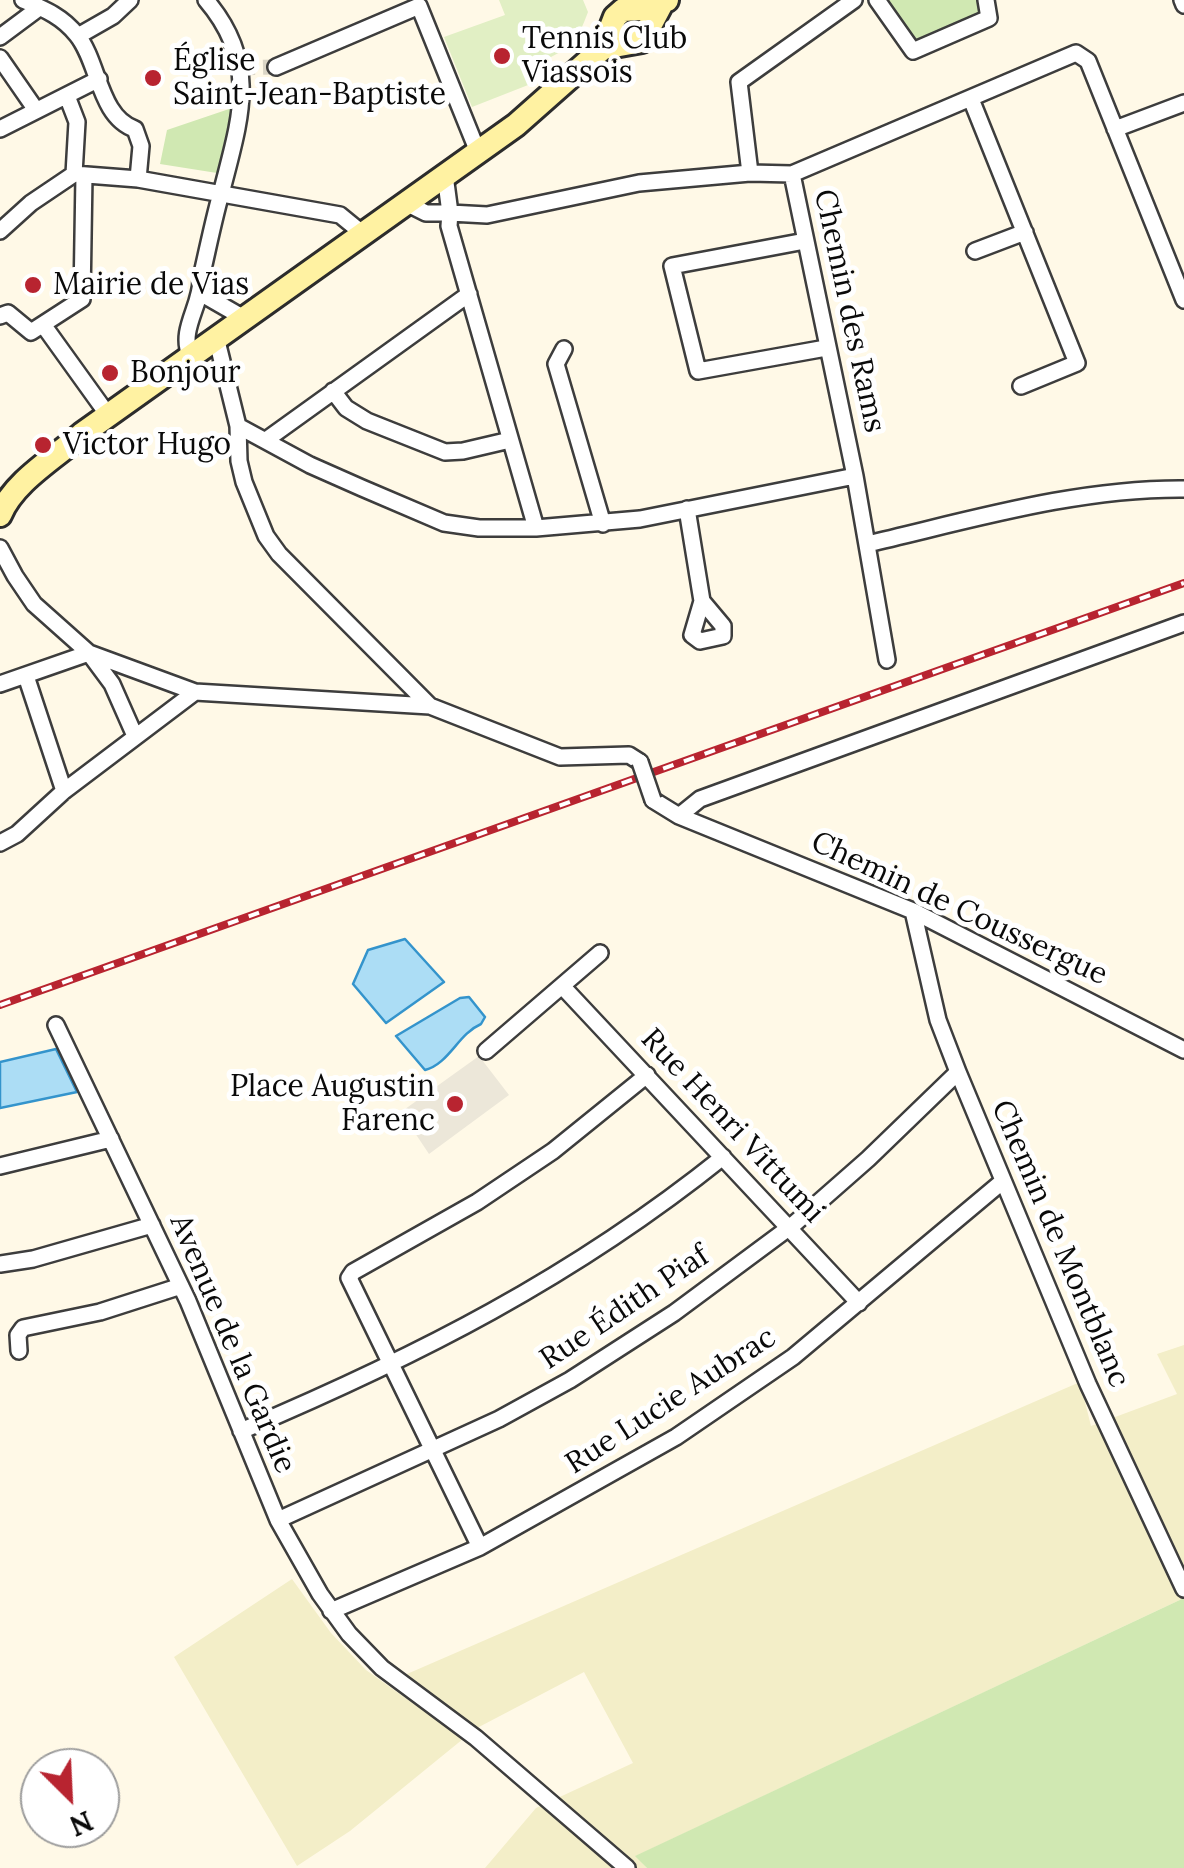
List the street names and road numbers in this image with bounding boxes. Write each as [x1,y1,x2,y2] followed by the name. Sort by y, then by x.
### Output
[806,186,892,436] street label: Chemin des Rams
[805,824,1113,994] street label: Chemin de Coussergue
[633,1022,831,1230] street label: Rue Henri Vittumi
[983,1095,1137,1393] street label: Chemin de Montblanc
[161,1209,303,1479] street label: Avenue de la Gardie
[534,1238,716,1378] street label: Rue Édith Piaf
[559,1320,783,1482] street label: Rue Lucie Aubrac

